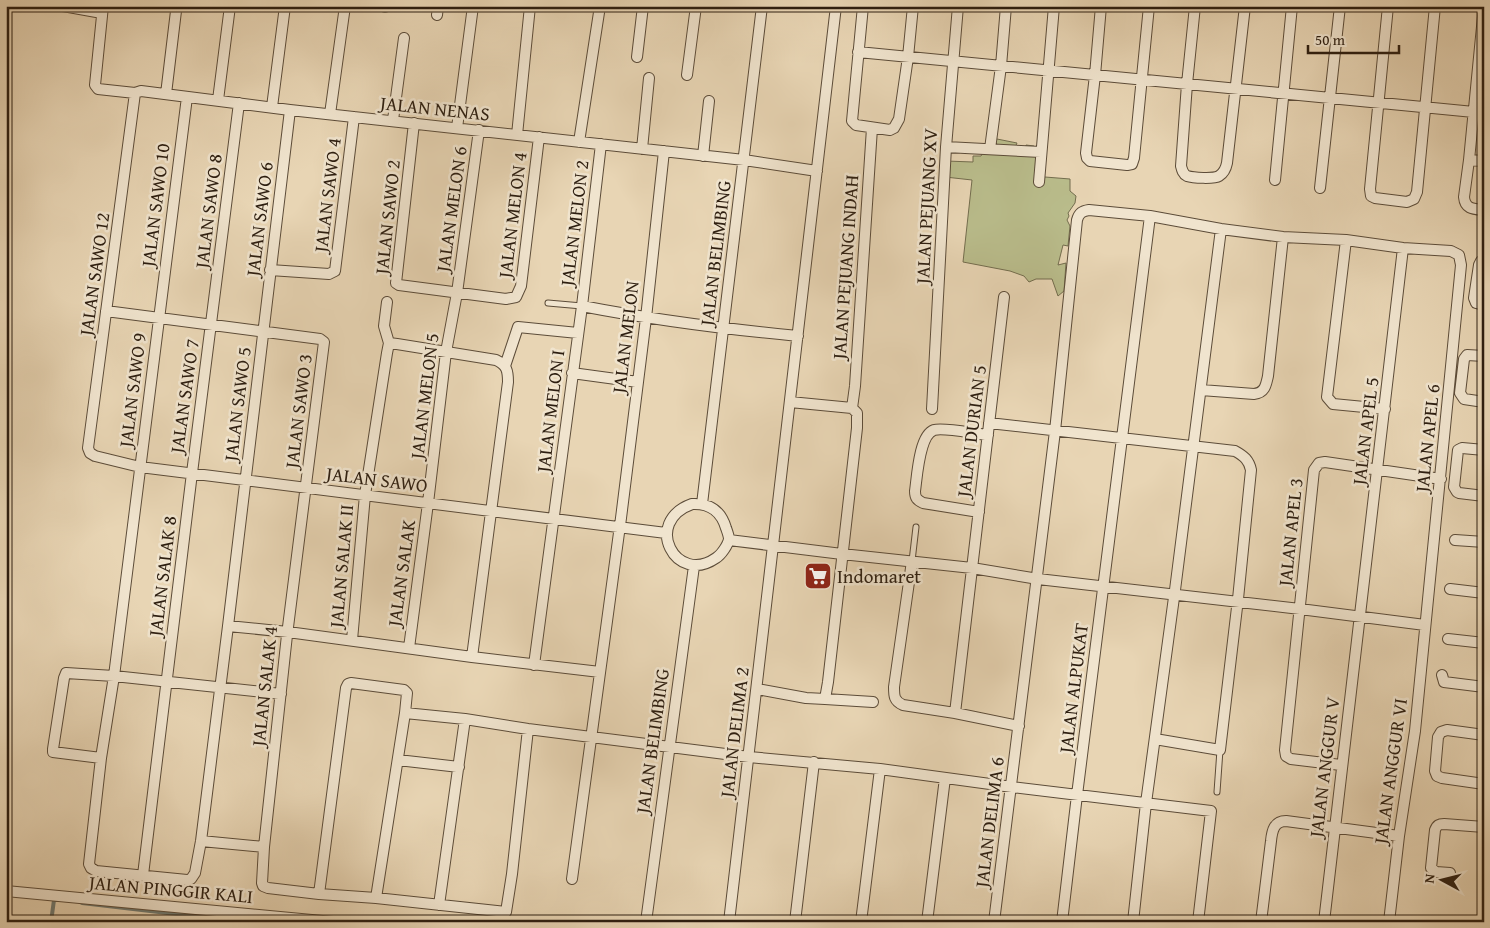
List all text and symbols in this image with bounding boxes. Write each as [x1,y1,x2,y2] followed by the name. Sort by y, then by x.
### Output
[1308,22,1399,54] scale bar
[1315,29,1346,50] text: 50 m
[377,88,491,128] street label: JALAN NENAS
[908,127,944,287] street label: JALAN PEJUANG XV
[306,136,348,256] street label: JALAN SAWO 4
[133,142,176,270] street label: JALAN SAWO 10
[428,144,474,276] street label: JALAN MELON 6
[490,150,534,282] street label: JALAN MELON 4
[187,152,229,272] street label: JALAN SAWO 8
[367,158,407,278] street label: JALAN SAWO 2
[552,158,596,290] street label: JALAN MELON 2
[238,160,280,280] street label: JALAN SAWO 6
[824,174,865,362] street label: JALAN PEJUANG INDAH
[692,179,738,329] street label: JALAN BELIMBING
[71,210,117,340] street label: JALAN SAWO 12
[604,279,646,397] street label: JALAN MELON
[111,331,153,451] street label: JALAN SAWO 9
[402,331,446,463] street label: JALAN MELON 5
[162,337,206,457] street label: JALAN SAWO 7
[216,345,258,465] street label: JALAN SAWO 5
[528,348,571,476] street label: JALAN MELON I
[277,352,319,472] street label: JALAN SAWO 3
[949,363,993,501] street label: JALAN DURIAN 5
[1344,375,1386,489] street label: JALAN APEL 5
[1407,382,1447,496] street label: JALAN APEL 6
[323,459,429,499] street label: JALAN SAWO
[1270,476,1310,590] street label: JALAN APEL 3
[321,503,360,631] street label: JALAN SALAK II
[140,514,183,640] street label: JALAN SALAK 8
[379,517,422,630] street label: JALAN SALAK
[803,561,833,591] supermarket icon: Indomaret
[837,562,921,590] place label: Indomaret
[1051,621,1095,757] street label: JALAN ALPUKAT
[244,624,284,750] street label: JALAN SALAK 4
[712,665,756,801] street label: JALAN DELIMA 2
[628,667,676,817] street label: JALAN BELIMBING
[1301,695,1347,841] street label: JALAN ANGGUR V
[1366,696,1414,848] street label: JALAN ANGGUR VI
[967,755,1011,891] street label: JALAN DELIMA 6
[1418,856,1468,906] north arrow
[86,868,254,910] street label: JALAN PINGGIR KALI
[1419,872,1440,884] text: N

